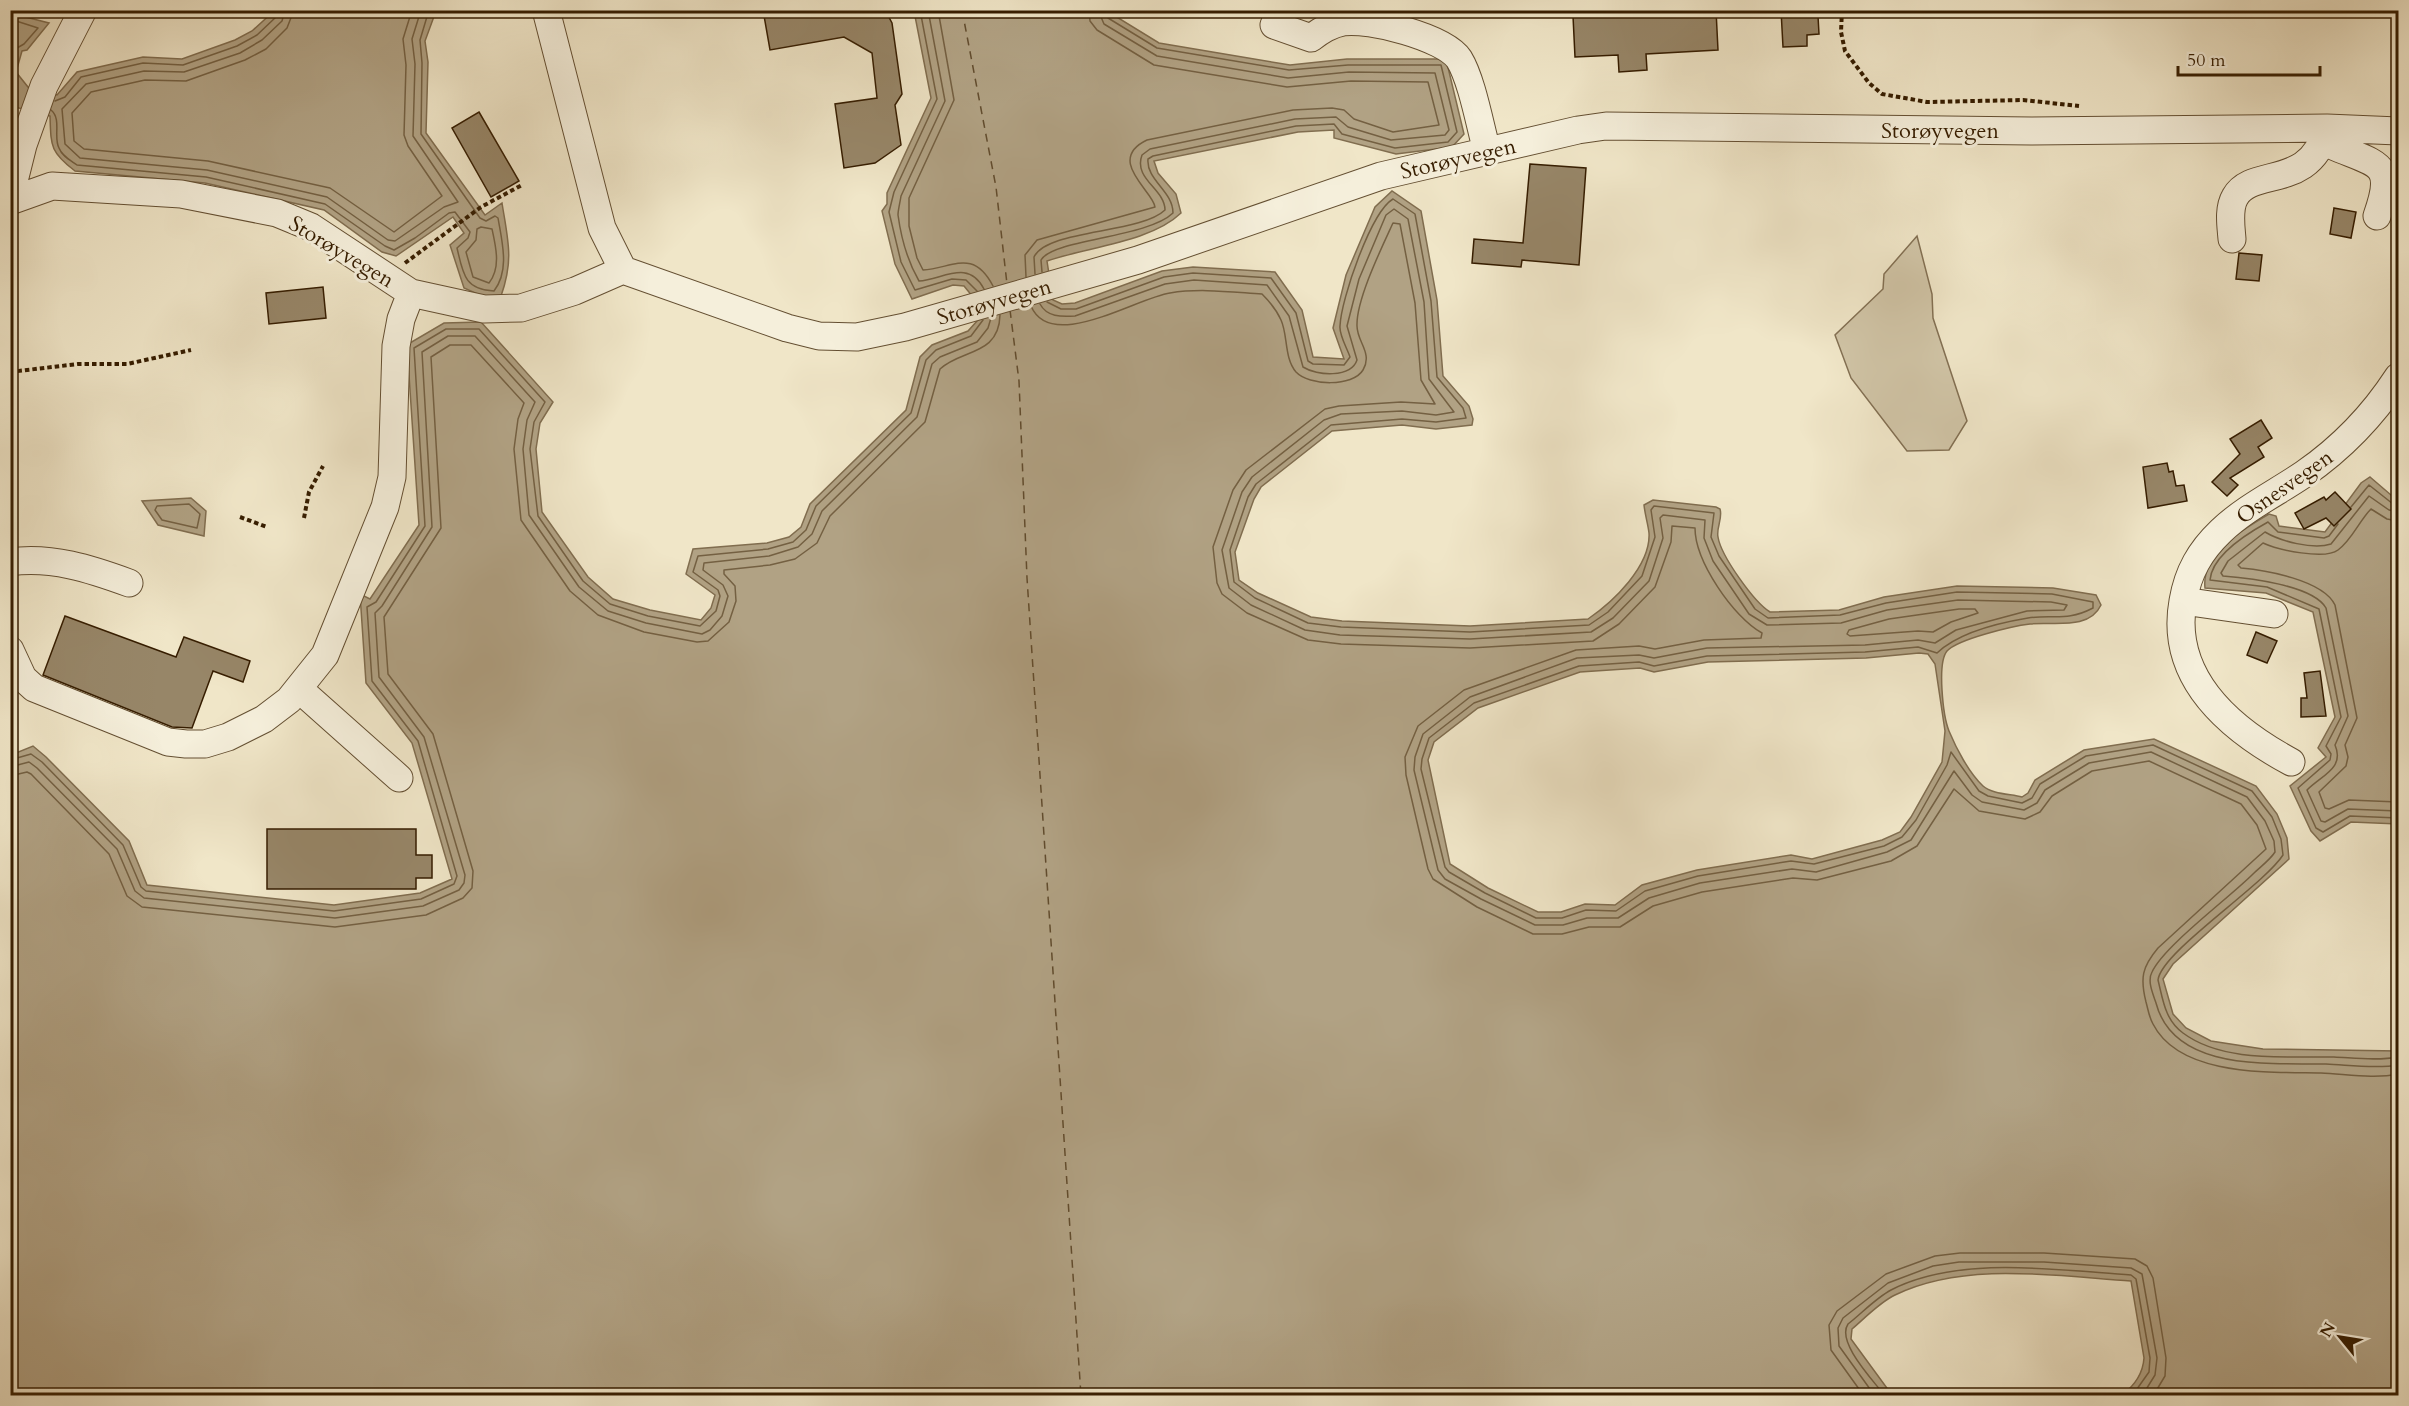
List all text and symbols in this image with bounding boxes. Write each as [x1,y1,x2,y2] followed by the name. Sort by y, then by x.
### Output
[2178,39,2320,77] scale bar
[2187,48,2226,73] text: 50 m
[1881,116,1999,146] street label: Storøyvegen
[1397,131,1519,187] street label: Storøyvegen
[283,209,400,295] street label: Storøyvegen
[933,271,1056,333] street label: Storøyvegen
[2230,442,2340,531] street label: Osnesvegen
[2310,1307,2370,1367] north arrow
[2315,1318,2341,1342] text: N

